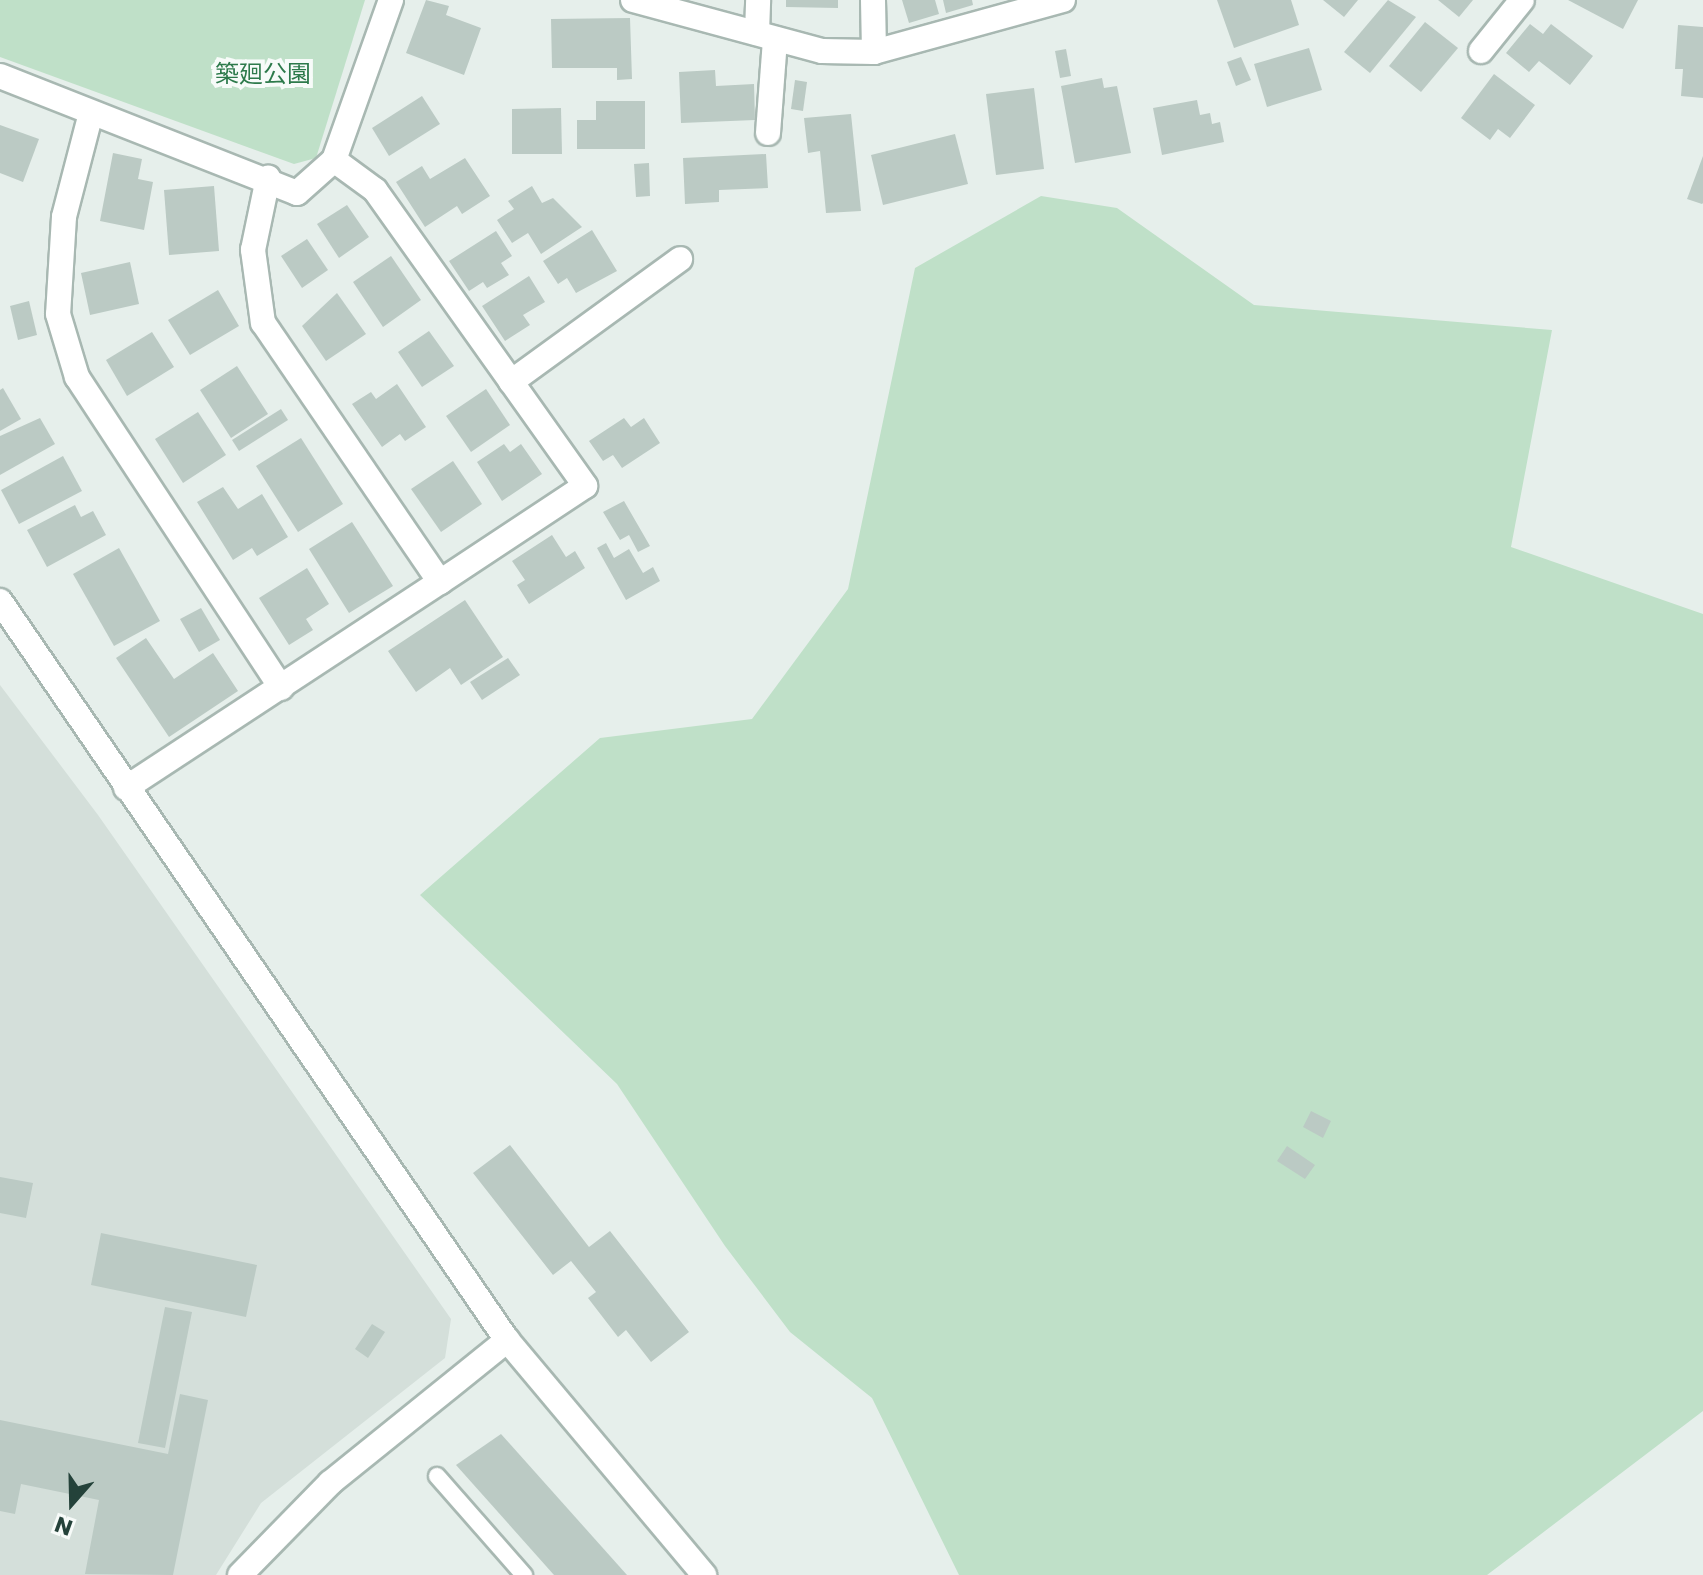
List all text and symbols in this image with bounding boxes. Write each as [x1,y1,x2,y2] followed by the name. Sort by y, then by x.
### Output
[215,60,311,88] park label: 築廻公園
[32,1463,112,1543] north arrow
[51,1509,77,1543] text: N

